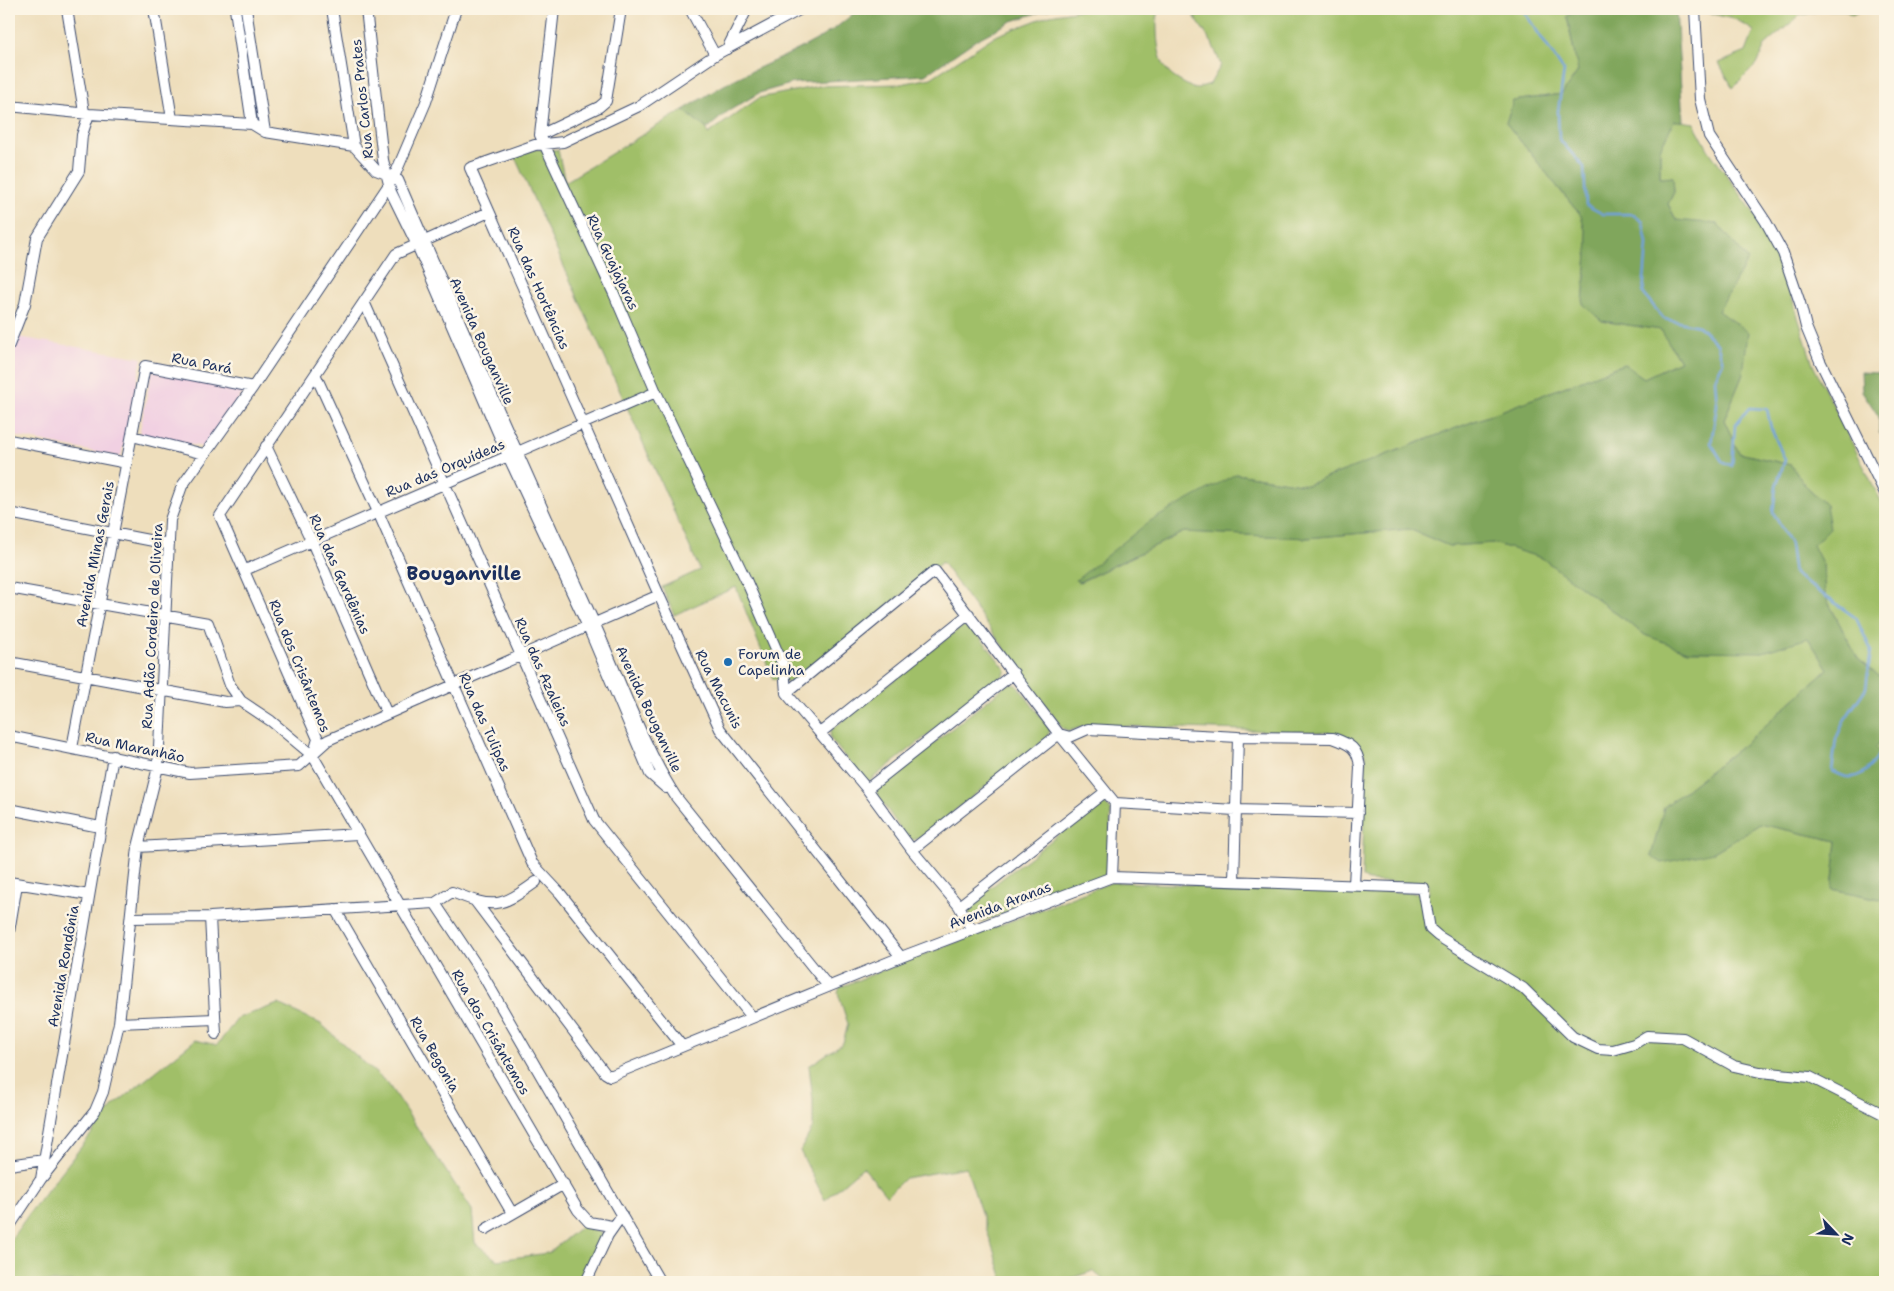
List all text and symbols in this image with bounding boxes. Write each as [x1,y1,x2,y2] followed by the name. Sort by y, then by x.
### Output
[347,38,377,160] street label: Rua Carlos Prates
[583,211,643,313] street label: Rua Guajajaras
[504,224,574,352] street label: Rua das Hortências
[446,275,518,408] street label: Avenida Bouganville
[170,348,234,378] street label: Rua Pará
[383,435,507,501] street label: Rua das Orquídeas
[72,479,118,629] street label: Avenida Minas Gerais
[305,511,375,637] street label: Rua das Gardênias
[138,522,166,730] street label: Rua Adão Cordeiro de Oliveira
[407,561,521,586] district label: Bouganville
[265,597,335,735] street label: Rua dos Crisântemos
[511,615,575,729] street label: Rua das Azaleias
[612,643,686,775] street label: Avenida Bouganville
[738,645,805,679] place label: Forum de Capelinha
[691,646,747,732] street label: Rua Macunis
[722,656,734,668] marker: Forum de Capelinha
[455,669,515,775] street label: Rua das Tulipas
[84,728,186,766] street label: Rua Maranhão
[946,877,1054,933] street label: Avenida Aranas
[43,903,83,1029] street label: Avenida Rondônia
[448,966,534,1098] street label: Rua dos Crisântemos
[406,1013,464,1095] street label: Rua Begonia
[1812,1208,1862,1258] north arrow
[1837,1231,1858,1248] text: N

